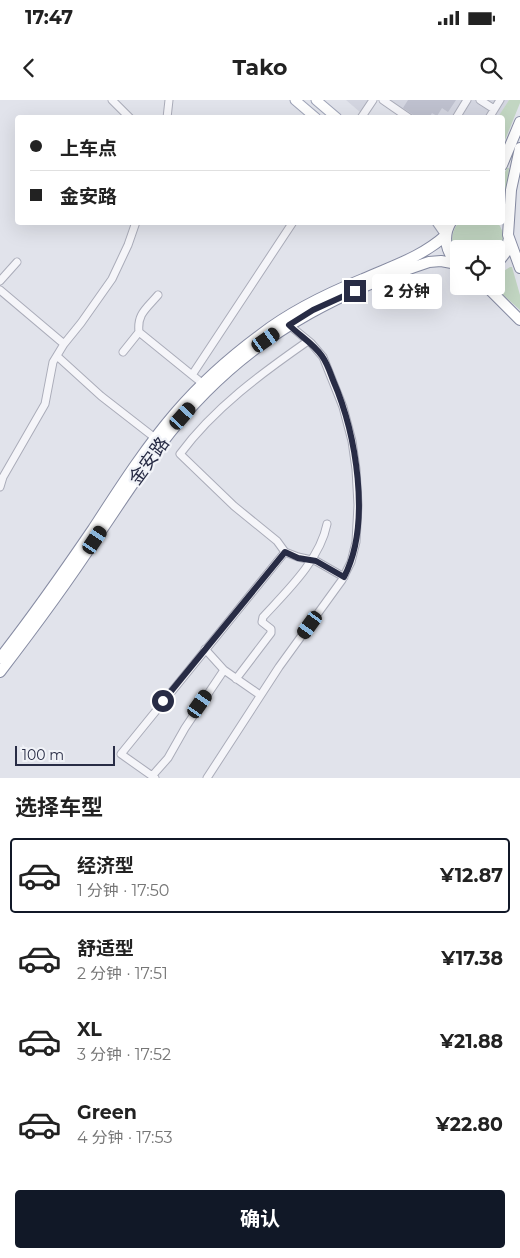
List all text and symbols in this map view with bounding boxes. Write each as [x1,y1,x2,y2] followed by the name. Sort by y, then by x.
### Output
[25,6,73,29] text: 17:47
[15,54,43,82] icon: back
[233,54,287,81] text: Tako
[477,54,505,82] icon: search
[60,137,117,160] text: 上车点
[60,185,117,208] text: 金安路
[450,240,505,295] map controls
[450,240,505,295] button: locate
[372,274,442,308] callout: 2 分钟
[344,280,366,302] route end
[384,282,430,301] text: 2 分钟
[249,325,282,355] car
[167,400,198,432] car
[124,433,174,489] street label: 金安路
[80,523,109,557] car
[295,608,324,642] car
[185,687,214,721] car
[152,690,174,712] route start
[15,743,115,766] scale bar
[22,746,64,764] text: 100 m
[15,794,103,821] text: 选择车型
[17,853,62,898] icon: car
[77,854,134,877] text: 经济型
[440,864,503,887] text: ¥12.87
[77,881,169,900] text: 1 分钟 · 17:50
[17,936,62,981] icon: car
[77,937,134,960] text: 舒适型
[441,947,503,970] text: ¥17.38
[77,964,168,983] text: 2 分钟 · 17:51
[77,1018,102,1041] text: XL
[17,1019,62,1064] icon: car
[440,1030,503,1053] text: ¥21.88
[77,1045,171,1064] text: 3 分钟 · 17:52
[77,1101,137,1124] text: Green
[17,1102,62,1147] icon: car
[436,1113,503,1136] text: ¥22.80
[77,1128,172,1147] text: 4 分钟 · 17:53
[15,1190,505,1248] button: 确认

